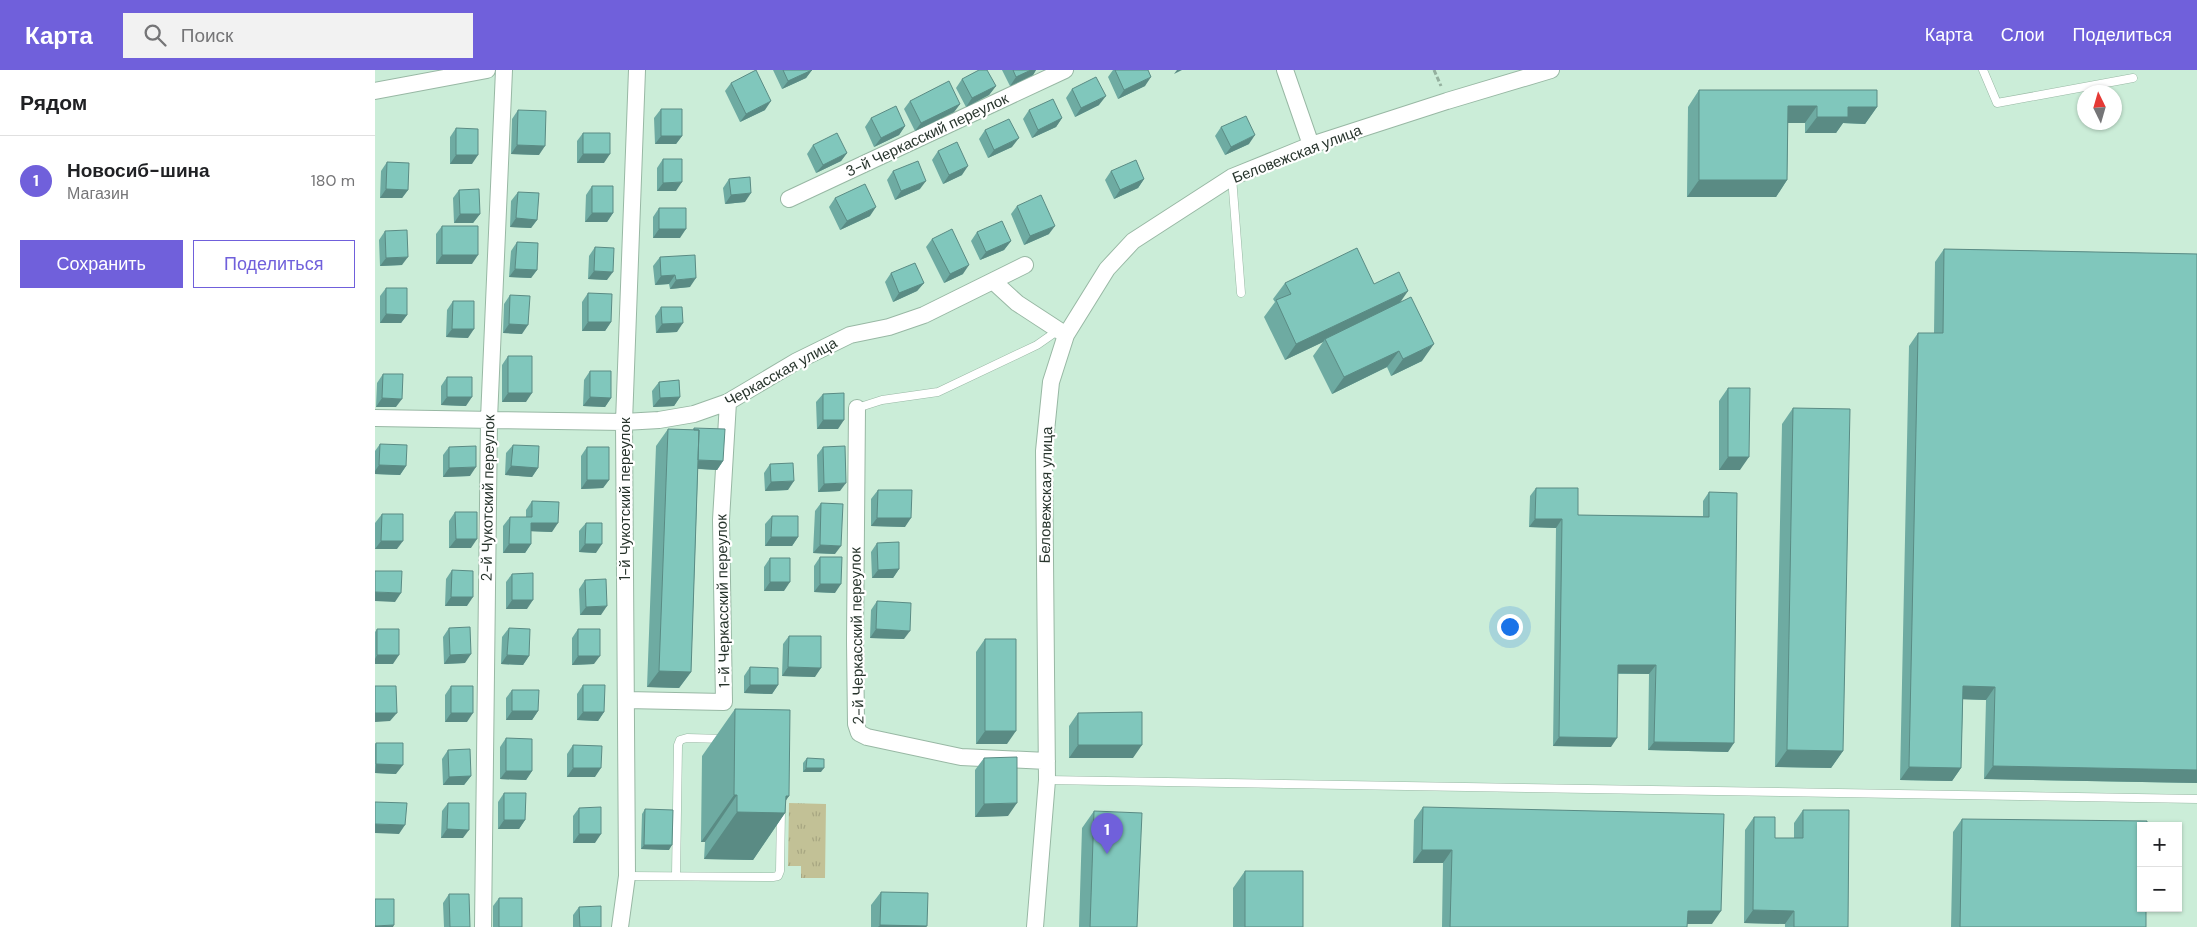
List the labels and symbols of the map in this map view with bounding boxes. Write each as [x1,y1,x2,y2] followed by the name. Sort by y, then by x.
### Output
[2077,85,2122,130] north arrow
[842,88,1012,182] street label: 3-й Черкасский переулок
[1229,120,1365,188] street label: Беловежская улица
[721,333,841,411] street label: Черкасская улица
[477,414,499,582] street label: 2-й Чукотский переулок
[615,417,635,580] street label: 1-й Чукотский переулок
[1035,426,1057,564] street label: Беловежская улица
[711,514,735,688] street label: 1-й Черкасский переулок
[845,547,869,725] street label: 2-й Черкасский переулок
[1497,614,1523,640] your location
[1091,813,1123,854] pin: 1

